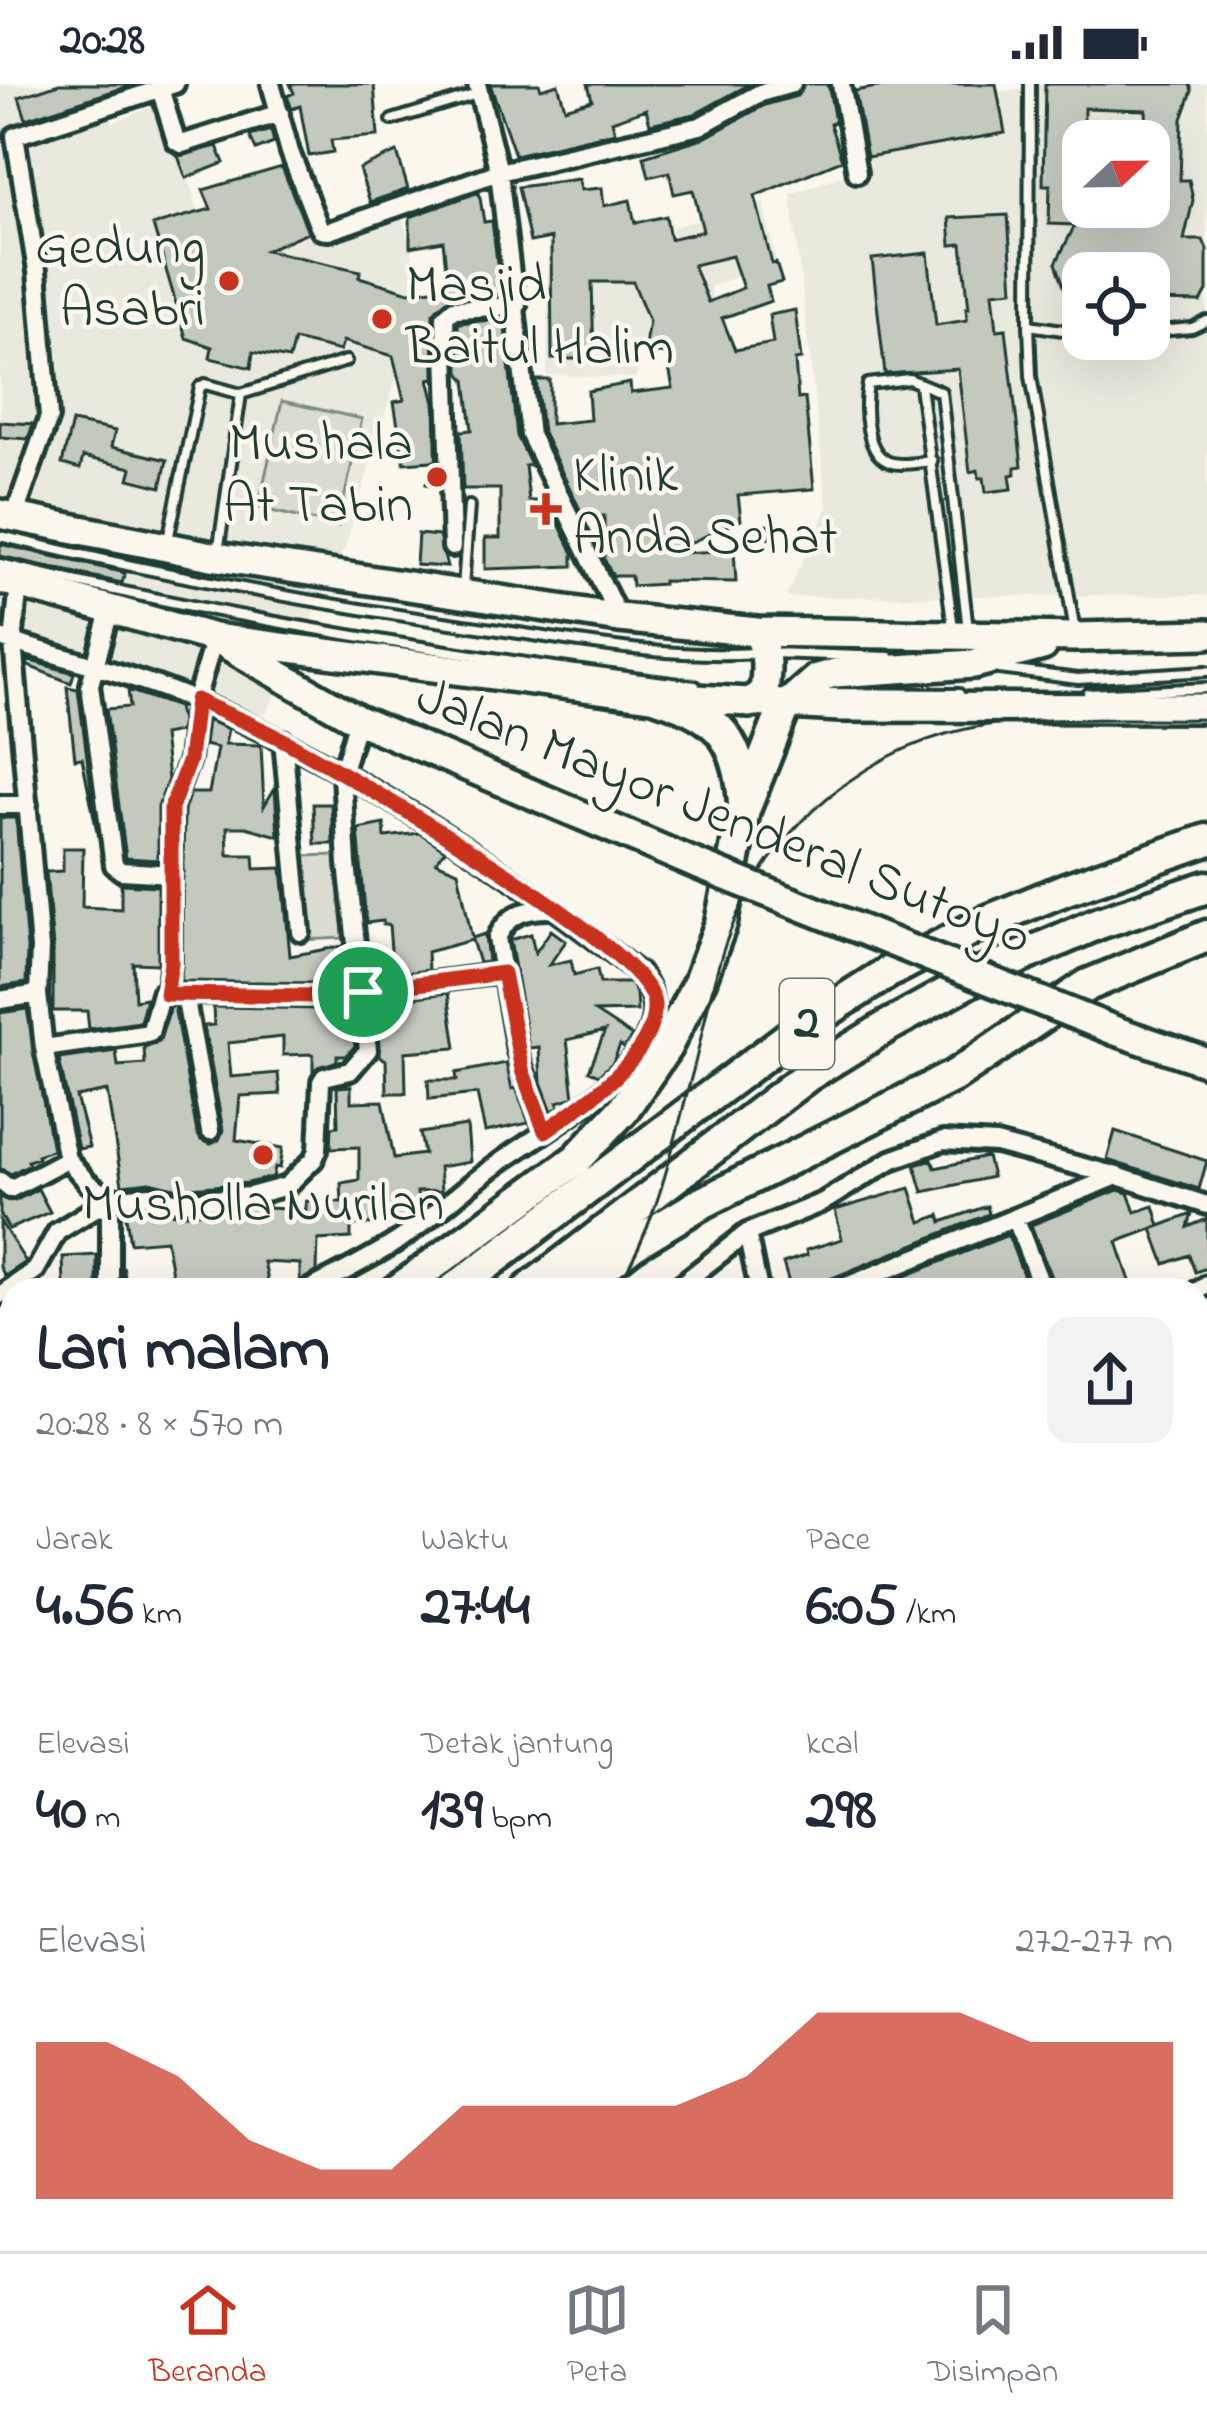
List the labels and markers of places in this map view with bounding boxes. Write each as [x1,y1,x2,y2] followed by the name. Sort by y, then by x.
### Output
[35,211,205,351] place label: Gedung Asabri
[404,249,674,389] place label: Masjid Baitul Halim
[216,268,242,294] marker: Gedung Asabri
[369,306,395,332] marker: Masjid Baitul Halim
[223,407,413,547] place label: Mushala At Tabin
[573,439,838,579] place label: Klinik Anda Sehat
[424,464,450,490] marker: Mushala At Tabin
[530,493,562,525] marker: Klinik Anda Sehat
[312,941,414,1043] pin
[250,1142,276,1168] marker: Musholla Nurilan
[82,1168,444,1246] place label: Musholla Nurilan

